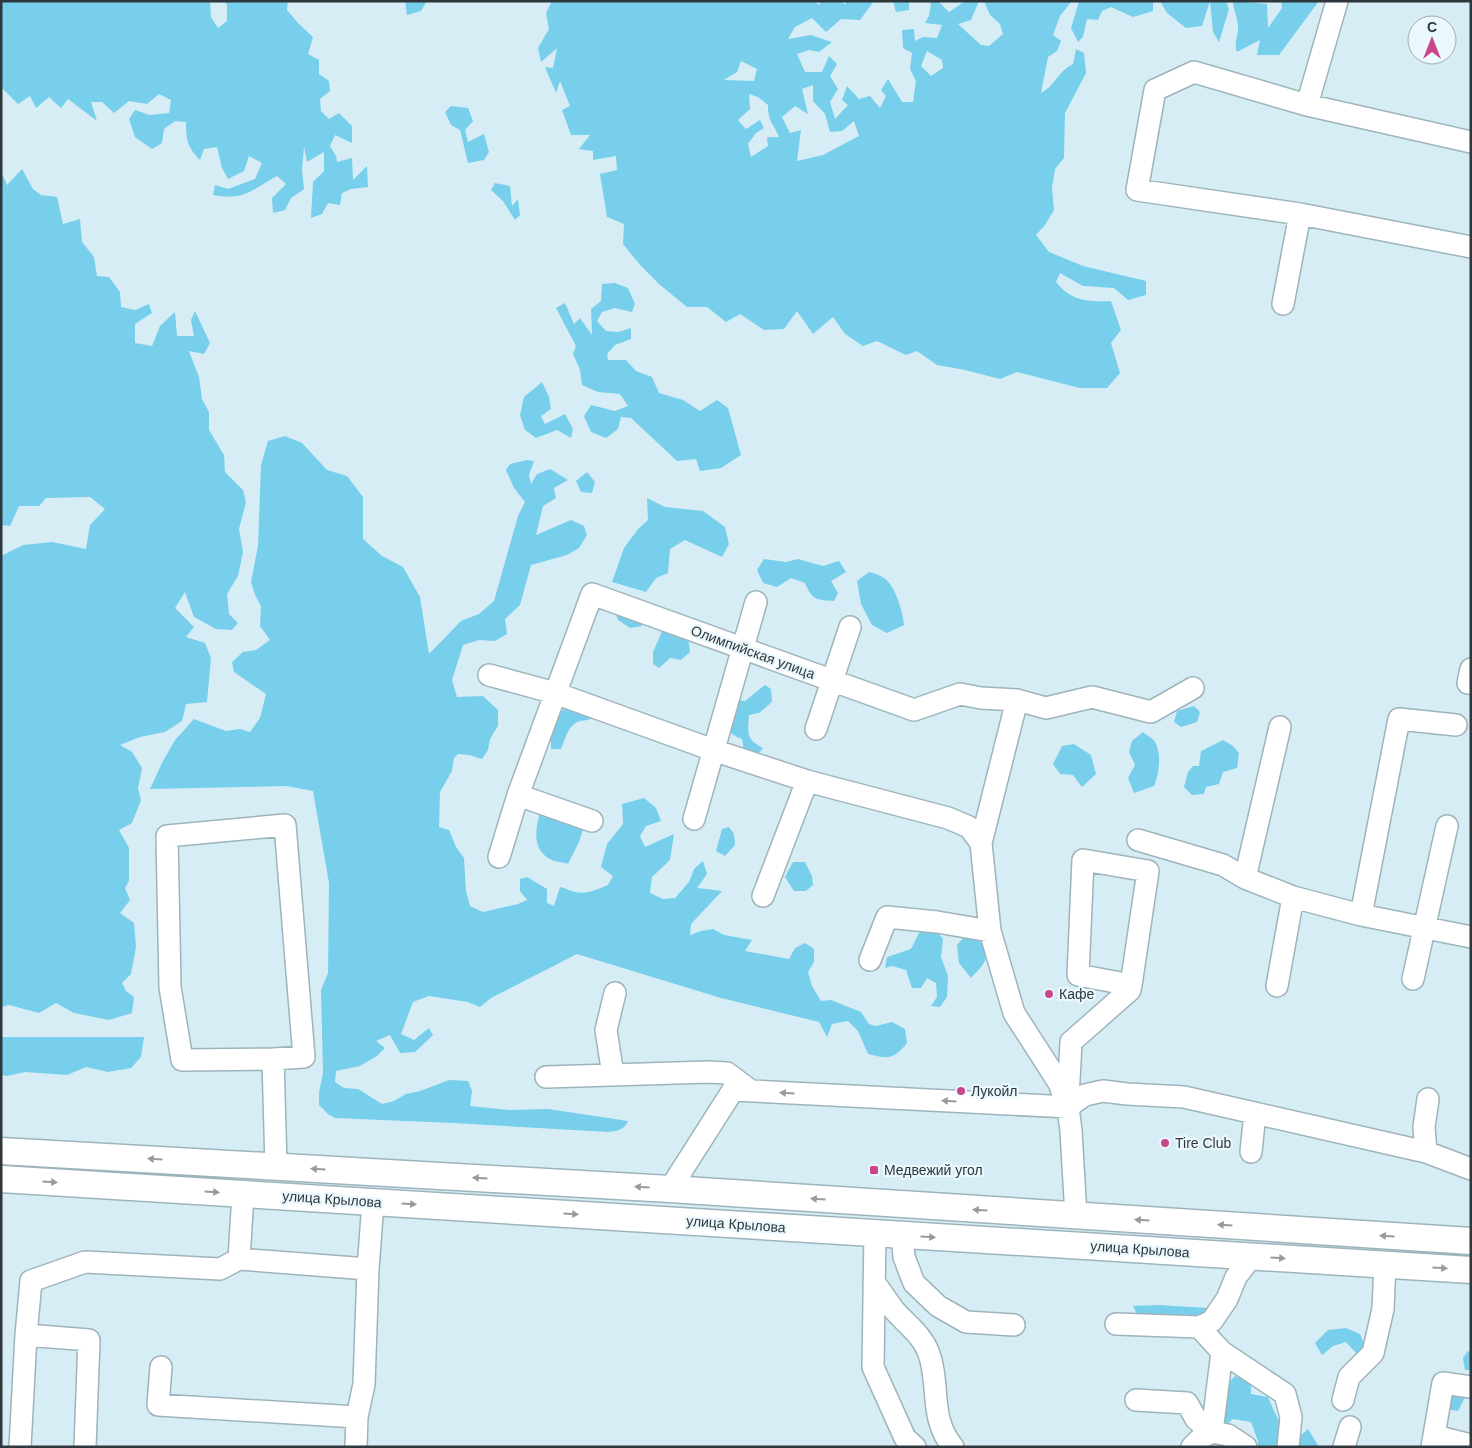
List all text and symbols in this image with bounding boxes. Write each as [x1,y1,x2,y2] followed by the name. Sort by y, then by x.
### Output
[1407,15,1457,65] north arrow
[1427,19,1437,35] text: С
[689,622,817,682] street label: Олимпийская улица
[1059,986,1094,1002] place label: Кафе
[1043,988,1055,1000] marker: Кафе
[971,1083,1017,1099] place label: Лукойл
[955,1085,967,1097] marker: Лукойл
[779,1089,795,1097] one-way arrow
[941,1097,957,1105] one-way arrow
[1175,1135,1231,1151] place label: Tire Club
[1159,1137,1171,1149] marker: Tire Club
[147,1155,163,1163] one-way arrow
[884,1162,983,1178] place label: Медвежий угол
[309,1164,325,1172] one-way arrow
[868,1164,880,1176] marker: Медвежий угол
[472,1174,488,1182] one-way arrow
[42,1179,58,1187] one-way arrow
[634,1183,650,1191] one-way arrow
[204,1188,220,1196] one-way arrow
[282,1188,382,1210] street label: улица Крылова
[810,1195,826,1203] one-way arrow
[402,1200,418,1208] one-way arrow
[972,1205,988,1213] one-way arrow
[564,1210,580,1218] one-way arrow
[686,1213,786,1235] street label: улица Крылова
[1134,1216,1150,1224] one-way arrow
[1217,1221,1233,1229] one-way arrow
[1379,1231,1395,1239] one-way arrow
[921,1233,937,1241] one-way arrow
[1090,1238,1190,1260] street label: улица Крылова
[1271,1254,1287,1262] one-way arrow
[1433,1264,1449,1272] one-way arrow

